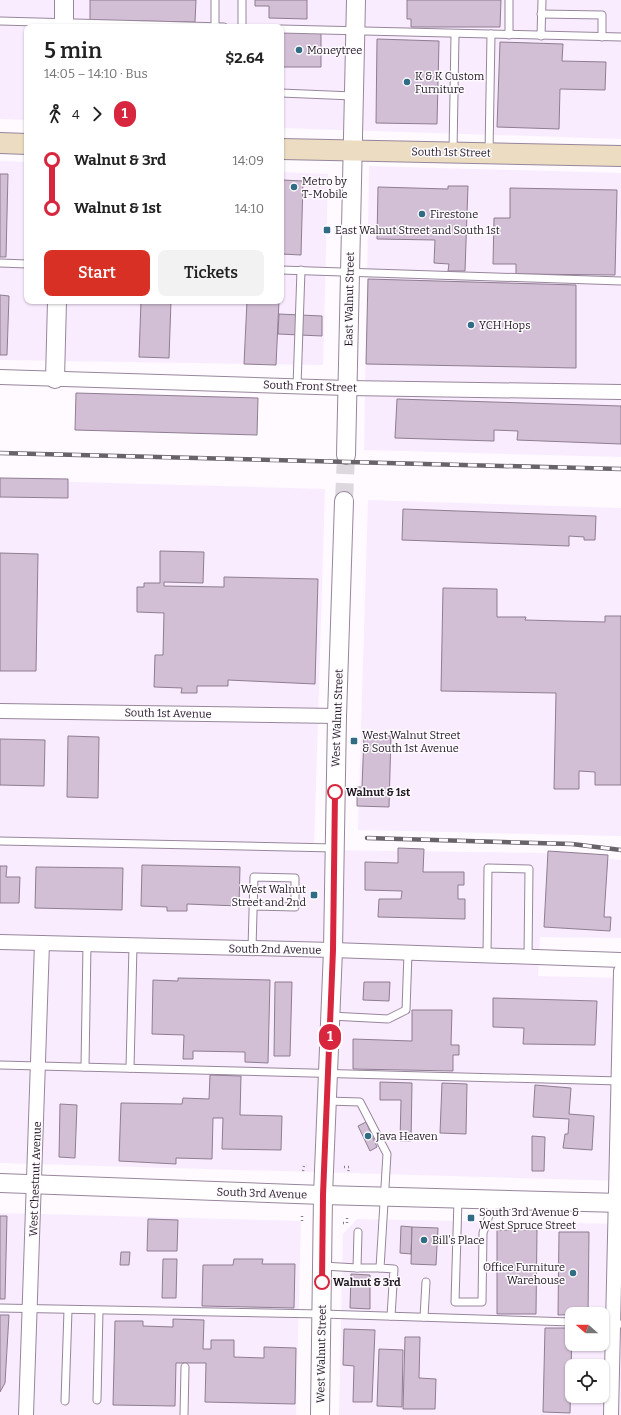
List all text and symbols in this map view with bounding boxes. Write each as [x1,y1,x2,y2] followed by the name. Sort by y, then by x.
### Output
[44,37,102,64] text: 5 min
[307,44,362,57] place label: Moneytree
[294,45,304,55] marker: Moneytree
[225,49,264,67] text: $2.64
[44,66,148,81] text: 14:05 – 14:10 · Bus
[415,70,485,96] place label: K & K Custom Furniture
[402,77,412,87] marker: K & K Custom Furniture
[44,103,66,125] icon: walk
[86,103,108,125] icon: forward
[122,105,128,122] text: 1
[72,107,80,122] text: 4
[411,145,491,160] street label: South 1st Street
[74,151,166,169] text: Walnut & 3rd
[232,153,264,168] text: 14:09
[302,175,348,201] place label: Metro by T-Mobile
[289,182,299,192] marker: Metro by T-Mobile
[74,199,162,217] text: Walnut & 1st
[235,201,264,216] text: 14:10
[430,208,478,221] place label: Firestone
[417,209,427,219] marker: Firestone
[335,224,500,237] place label: East Walnut Street and South 1st
[322,225,332,235] marker: East Walnut Street and South 1st
[44,250,150,296] button: Start
[158,250,264,296] button: Tickets
[342,252,357,346] street label: East Walnut Street
[479,319,530,332] place label: YCH Hops
[466,320,476,330] marker: YCH Hops
[263,378,357,395] street label: South Front Street
[329,669,346,767] street label: West Walnut Street
[124,706,212,721] street label: South 1st Avenue
[362,729,460,755] place label: West Walnut Street & South 1st Avenue
[349,736,359,746] marker: West Walnut Street & South 1st Avenue
[327,784,343,800] marker: Walnut & 1st
[346,786,411,799] place label: Walnut & 1st
[232,883,306,909] place label: West Walnut Street and 2nd
[309,890,319,900] marker: West Walnut Street and 2nd
[228,942,322,957] street label: South 2nd Avenue
[317,1024,343,1050] line badge: 1
[327,1028,333,1045] text: 1
[27,1121,44,1237] street label: West Chestnut Avenue
[375,1130,438,1143] place label: Java Heaven
[363,1131,373,1141] marker: Java Heaven
[217,1185,307,1202] street label: South 3rd Avenue
[479,1206,580,1232] place label: South 3rd Avenue & West Spruce Street
[466,1213,476,1223] marker: South 3rd Avenue & West Spruce Street
[432,1234,485,1247] place label: Bill's Place
[419,1235,429,1245] marker: Bill's Place
[483,1261,565,1287] place label: Office Furniture Warehouse
[568,1268,578,1278] marker: Office Furniture Warehouse
[314,1274,330,1290] marker: Walnut & 3rd
[333,1276,401,1289] place label: Walnut & 3rd
[314,1305,329,1403] street label: West Walnut Street
[565,1307,609,1351] north arrow
[565,1307,609,1403] map controls
[565,1359,609,1403] button: locate

